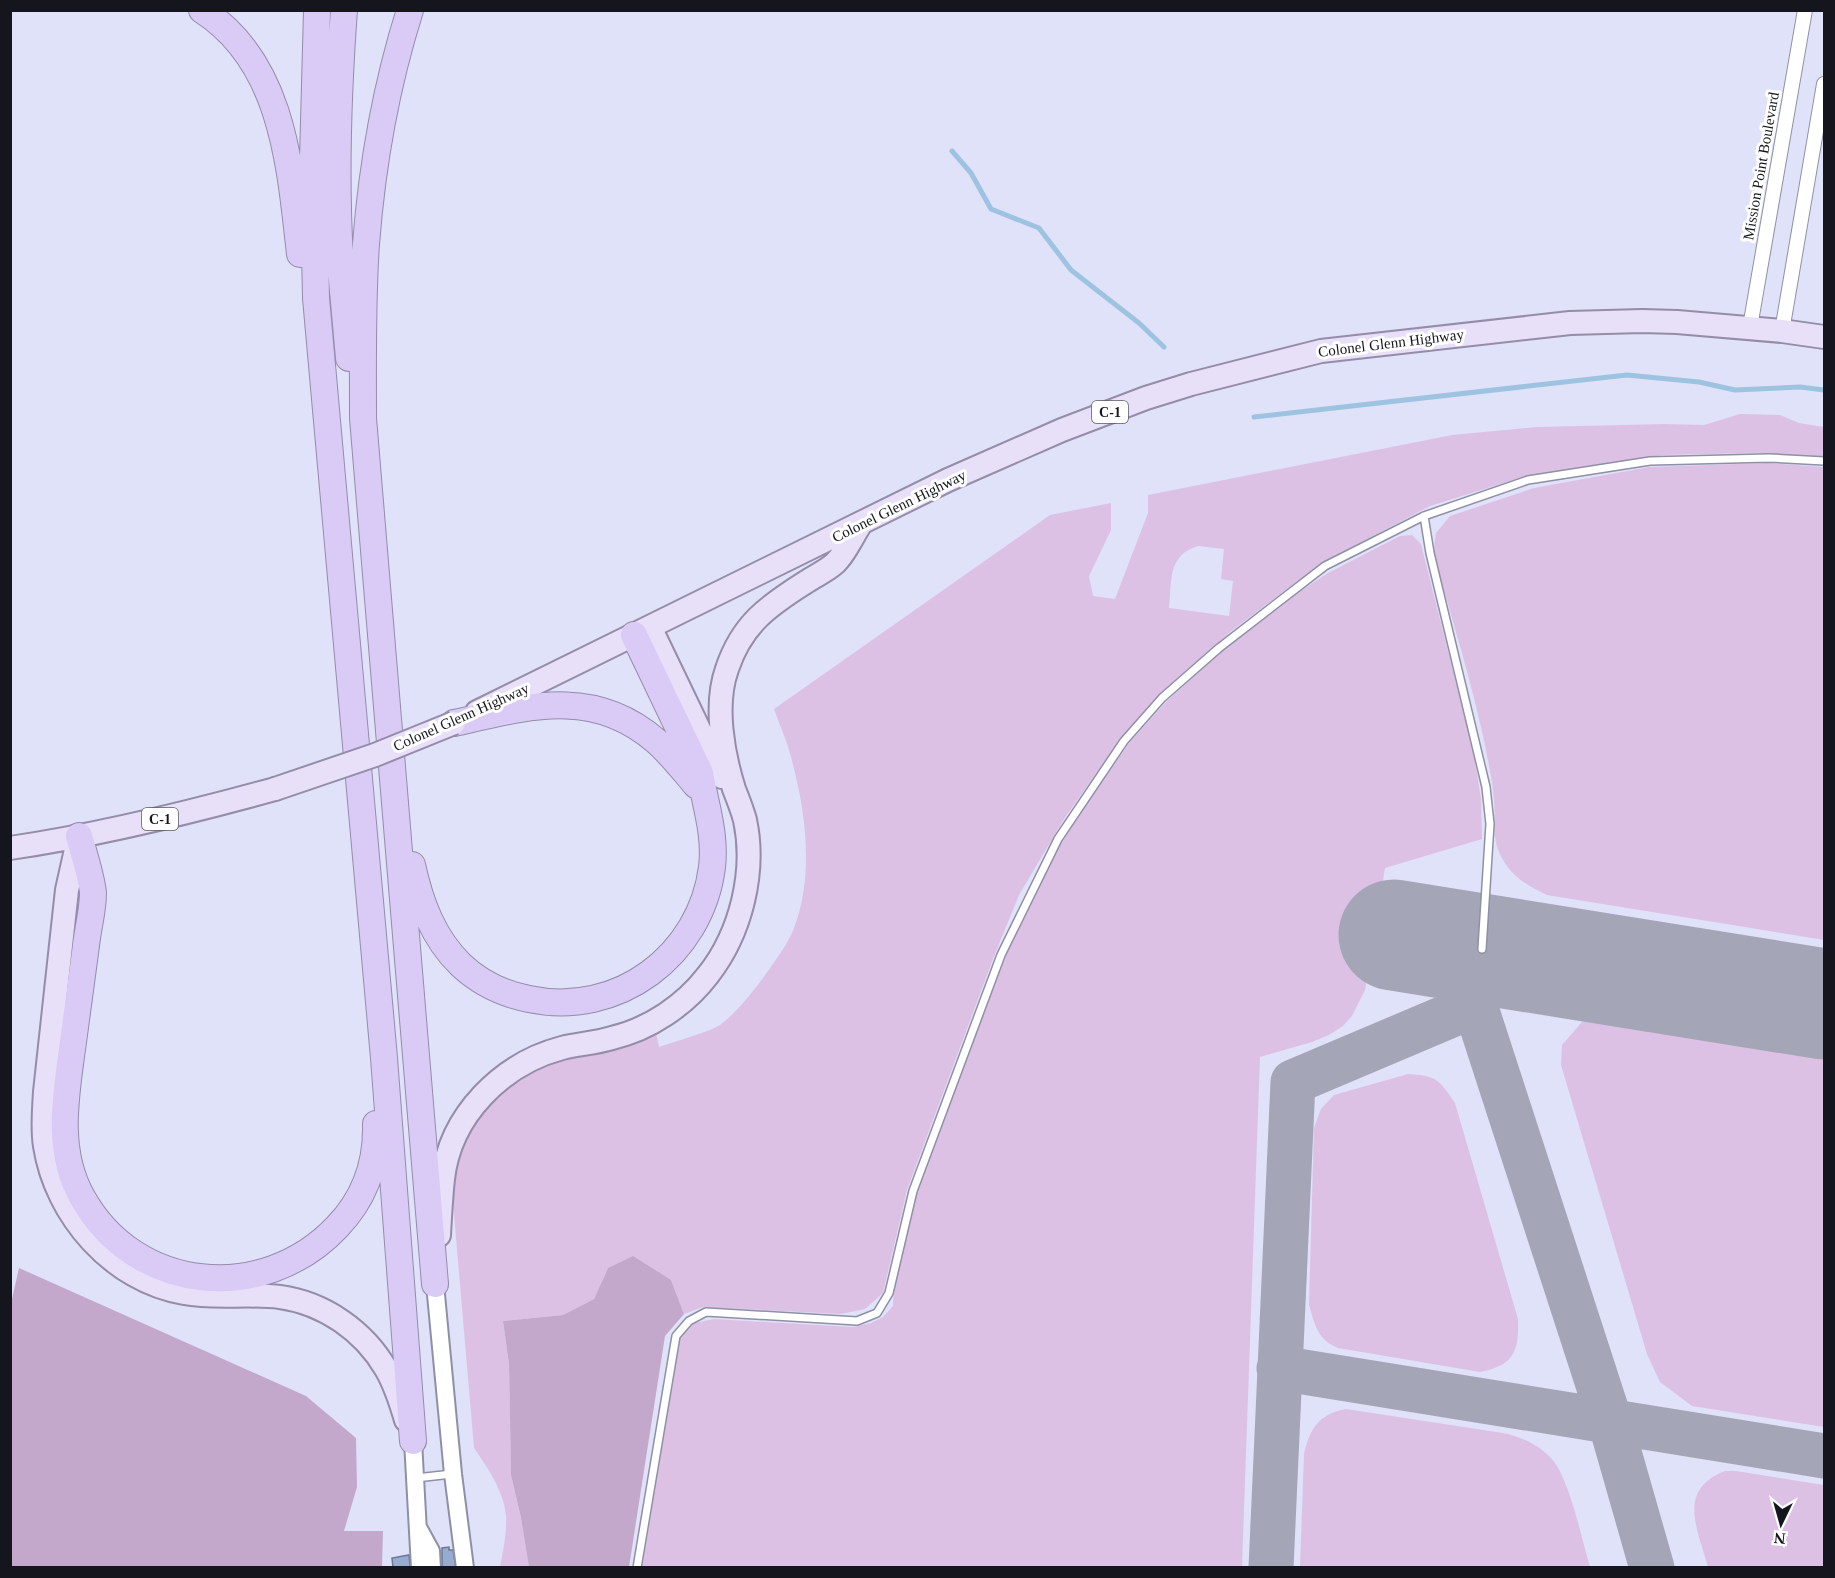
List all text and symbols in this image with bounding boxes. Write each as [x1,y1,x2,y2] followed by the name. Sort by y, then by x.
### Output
[1740,90,1782,241] street label: Mission Point Boulevard
[1317,326,1465,360] street label: Colonel Glenn Highway
[1092,401,1128,423] road number: C-1
[830,466,969,545] street label: Colonel Glenn Highway
[391,680,532,754] street label: Colonel Glenn Highway
[142,808,178,830] road number: C-1
[1751,1494,1811,1554] north arrow
[1773,1529,1786,1547] text: N

